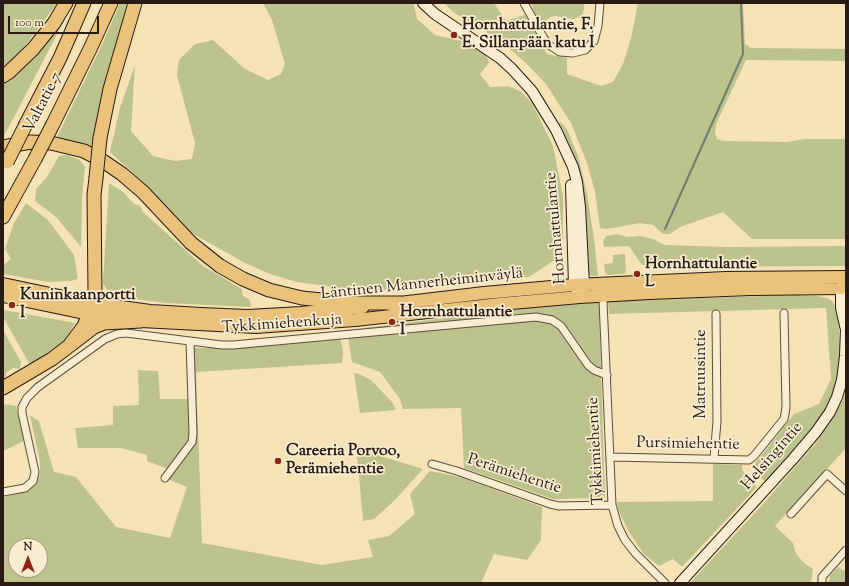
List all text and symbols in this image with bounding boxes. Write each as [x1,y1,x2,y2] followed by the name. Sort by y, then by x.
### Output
[10,8,101,34] scale bar
[15,14,44,32] text: 100 m
[462,16,595,54] place label: Hornhattulantie, F. E. Sillanpään katu I
[449,30,459,40] marker: Hornhattulantie, F. E. Sillanpään katu I
[21,70,67,136] street label: Valtatie 7
[543,171,571,285] street label: Hornhattulantie
[645,255,757,293] place label: Hornhattulantie L
[320,265,524,305] street label: Läntinen Mannerheiminväylä
[632,269,642,279] marker: Hornhattulantie L
[20,286,136,324] place label: Kuninkaanportti I
[7,300,17,310] marker: Kuninkaanportti I
[400,303,512,341] place label: Hornhattulantie I
[221,311,343,339] street label: Tykkimiehenkuja
[387,317,397,327] marker: Hornhattulantie I
[692,329,712,419] street label: Matruusintie
[585,396,609,506] street label: Tykkimiehentie
[738,419,808,495] street label: Helsingintie
[636,435,740,455] street label: Pursimiehentie
[286,442,400,480] place label: Careeria Porvoo, Perämiehentie
[465,451,563,499] street label: Perämiehentie
[273,456,283,466] marker: Careeria Porvoo, Perämiehentie
[8,538,48,578] north arrow
[24,539,32,555] text: N

